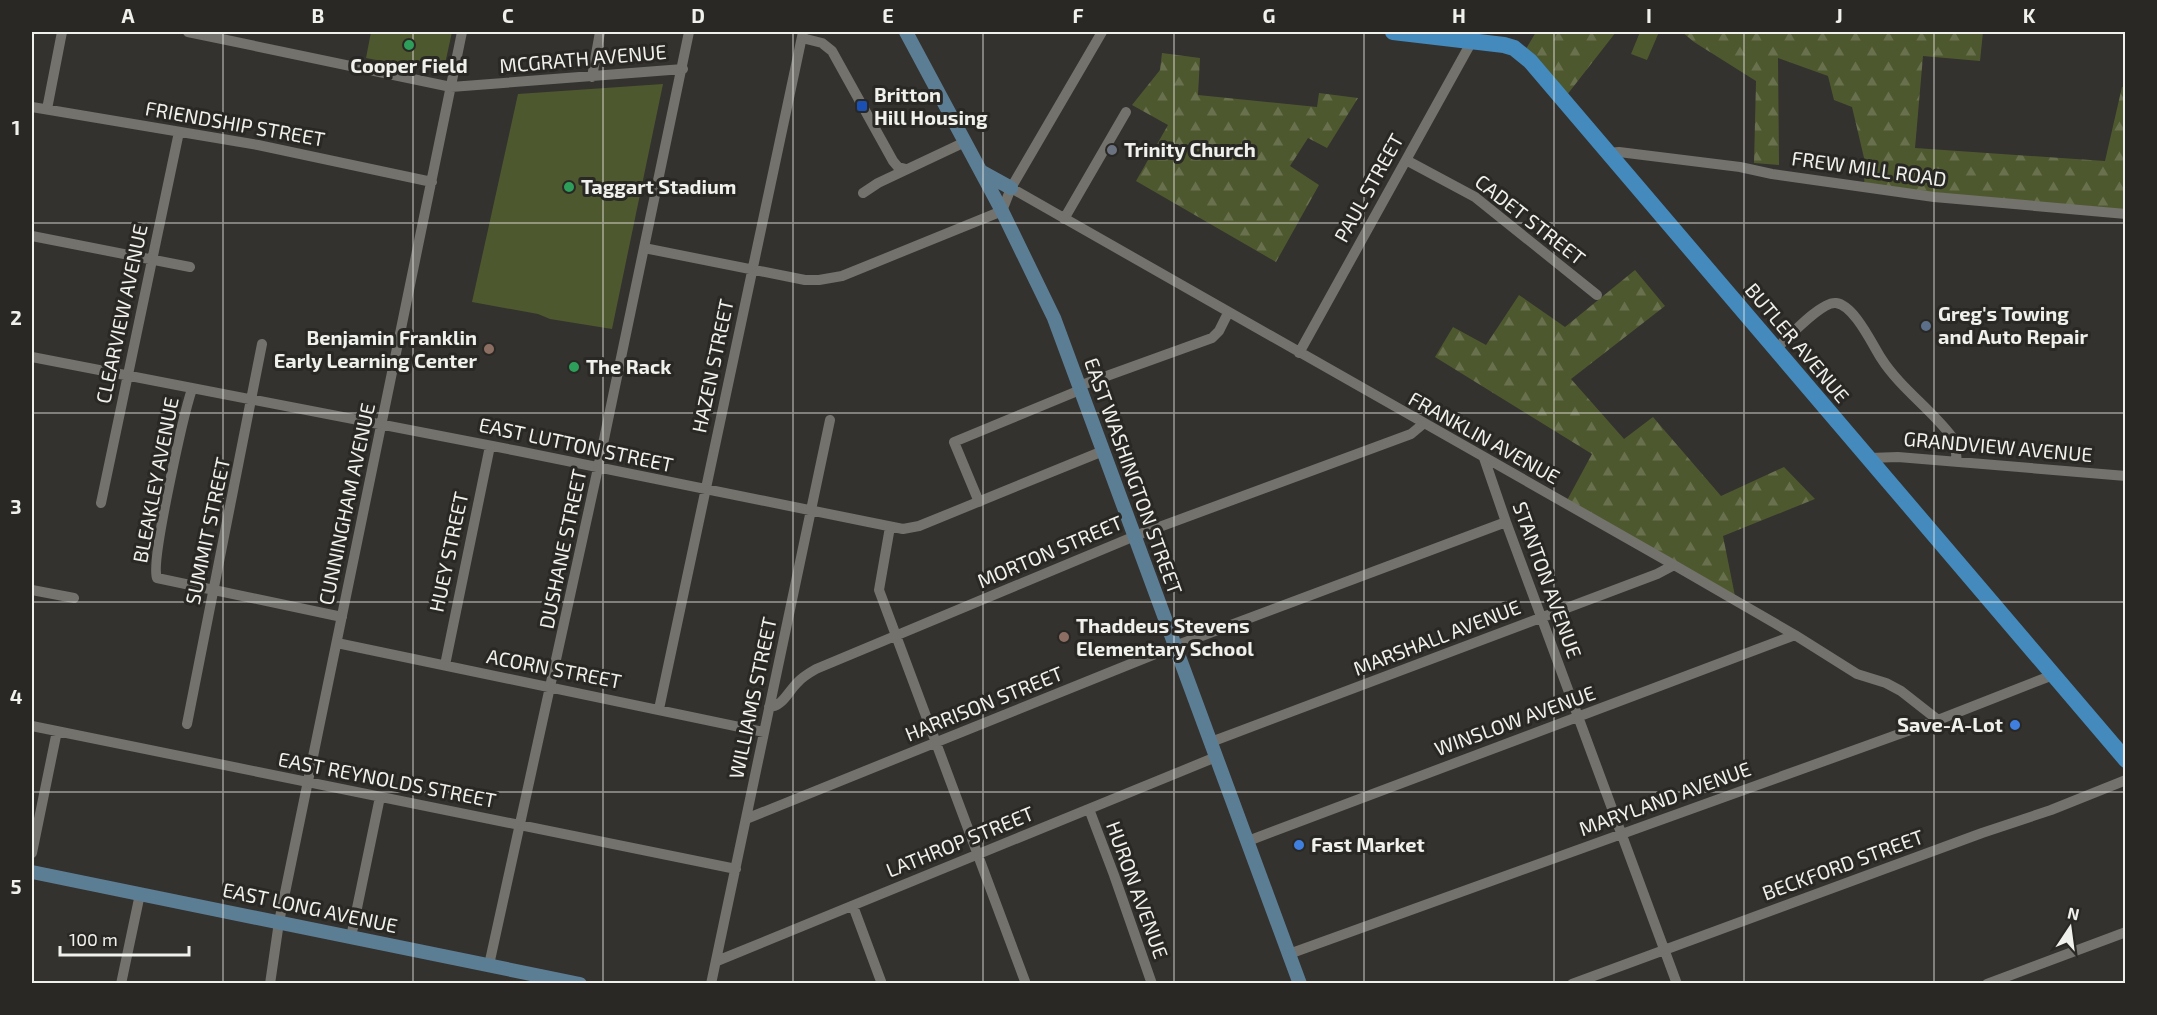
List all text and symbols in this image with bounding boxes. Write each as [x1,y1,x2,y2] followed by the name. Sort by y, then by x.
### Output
[121,3,135,27] text: A
[312,3,324,27] text: B
[502,3,514,27] text: C
[691,3,705,27] text: D
[882,3,894,27] text: E
[1072,3,1084,27] text: F
[1263,3,1275,27] text: G
[1452,3,1466,27] text: H
[1646,3,1652,27] text: I
[1835,3,1843,27] text: J
[2023,3,2036,27] text: K
[402,38,416,52] marker: Cooper Field
[498,39,667,77] street label: MCGRATH AVENUE
[350,53,468,77] place label: Cooper Field
[874,82,988,129] place label: Britton Hill Housing
[144,95,327,151] street label: FRIENDSHIP STREET
[855,99,869,113] marker: Britton Hill Housing
[12,115,20,139] text: 1
[1328,129,1408,246] street label: PAUL STREET
[1124,137,1256,162] place label: Trinity Church
[1105,143,1119,157] marker: Trinity Church
[1790,145,1948,191] street label: FREW MILL ROAD
[1471,169,1591,270] street label: CADET STREET
[581,174,736,198] place label: Taggart Stadium
[562,180,576,194] marker: Taggart Stadium
[90,222,152,406] street label: CLEARVIEW AVENUE
[1741,278,1855,407] street label: BUTLER AVENUE
[686,296,738,435] street label: HAZEN STREET
[1938,301,2088,348] place label: Greg's Towing and Auto Repair
[10,305,22,329] text: 2
[1919,319,1933,333] marker: Greg's Towing and Auto Repair
[274,325,477,373] place label: Benjamin Franklin Early Learning Center
[482,342,496,356] marker: Benjamin Franklin Early Learning Center
[586,354,672,378] place label: The Rack
[1080,354,1188,598] street label: EAST WASHINGTON STREET
[567,360,581,374] marker: The Rack
[1405,386,1564,489] street label: FRANKLIN AVENUE
[127,395,183,565] street label: BLEAKLEY AVENUE
[313,401,379,607] street label: CUNNINGHAM AVENUE
[477,412,676,476] street label: EAST LUTTON STREET
[1903,426,2094,466] street label: GRANDVIEW AVENUE
[180,455,234,607] street label: SUMMIT STREET
[533,466,591,631] street label: DUSHANE STREET
[424,489,473,614] street label: HUEY STREET
[10,494,22,518] text: 3
[1508,498,1587,661] street label: STANTON AVENUE
[973,510,1126,593] street label: MORTON STREET
[1350,594,1524,680] street label: MARSHALL AVENUE
[1076,613,1254,661] place label: Thaddeus Stevens Elementary School
[723,614,781,781] street label: WILLIAMS STREET
[1057,630,1071,644] marker: Thaddeus Stevens Elementary School
[485,643,624,693] street label: ACORN STREET
[901,660,1066,746] street label: HARRISON STREET
[1431,680,1598,760] street label: WINSLOW AVENUE
[10,684,23,708] text: 4
[1897,712,2003,736] place label: Save-A-Lot
[2008,718,2022,732] marker: Save-A-Lot
[276,746,498,812] street label: EAST REYNOLDS STREET
[1575,756,1754,840] street label: MARYLAND AVENUE
[882,800,1037,882] street label: LATHROP STREET
[1102,818,1174,962] street label: HURON AVENUE
[1759,824,1927,904] street label: BECKFORD STREET
[1311,832,1425,856] place label: Fast Market
[1292,838,1306,852] marker: Fast Market
[10,874,22,898] text: 5
[221,877,400,937] street label: EAST LONG AVENUE
[2040,898,2100,958] north arrow
[2066,902,2081,923] text: N
[60,919,189,957] scale bar
[69,928,118,950] text: 100 m

